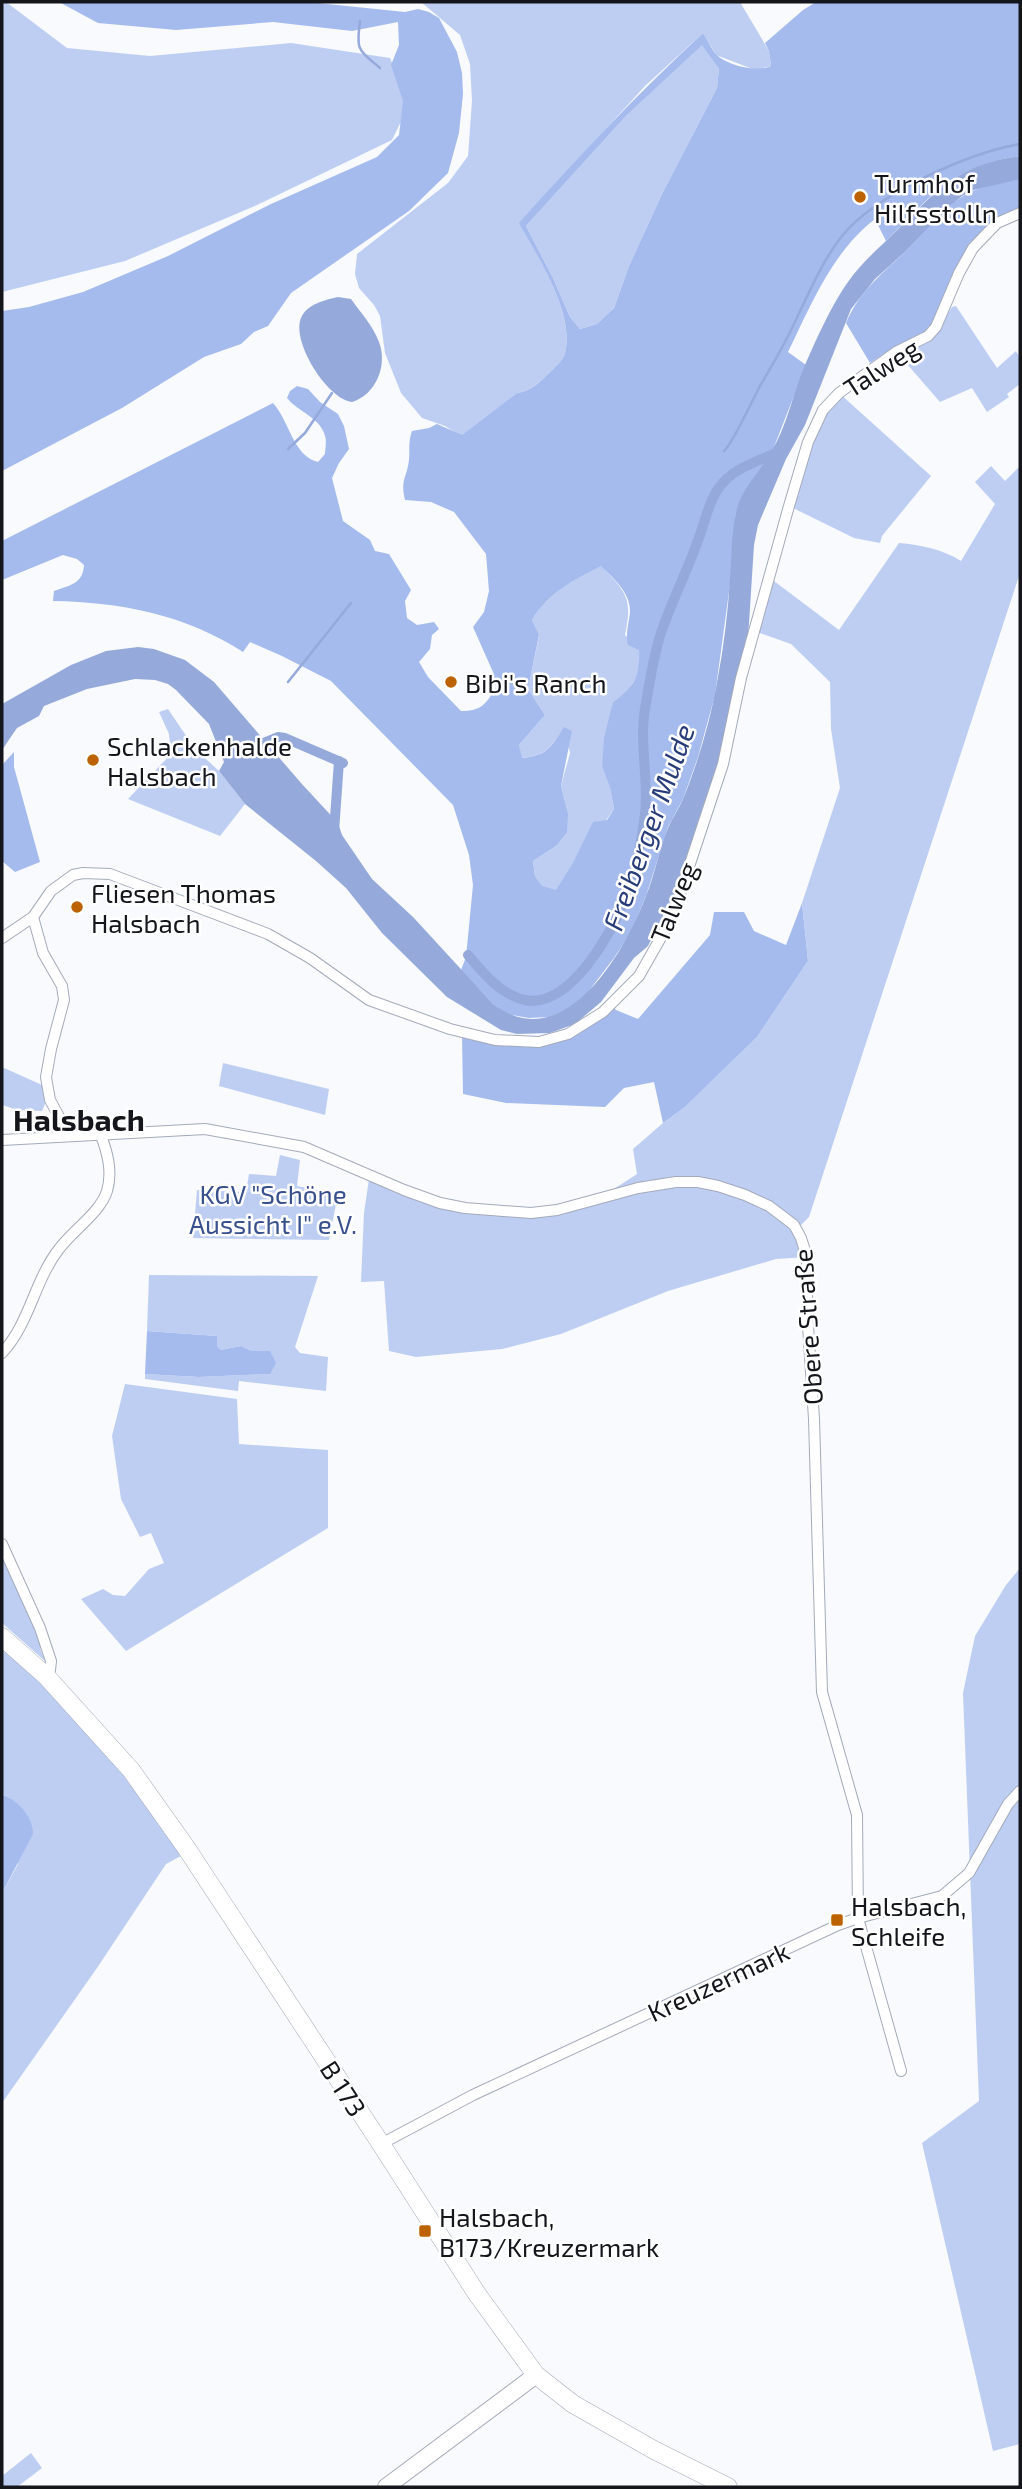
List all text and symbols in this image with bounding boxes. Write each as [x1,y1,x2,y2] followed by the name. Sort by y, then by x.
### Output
[874,167,997,228] place label: Turmhof Hilfsstolln
[852,189,868,205] marker: Turmhof Hilfsstolln
[837,331,925,403] street label: Talweg
[465,667,607,698] place label: Bibi's Ranch
[443,674,459,690] marker: Bibi's Ranch
[595,719,701,935] water label: Freiberger Mulde
[107,730,292,791] place label: Schlackenhalde Halsbach
[85,752,101,768] marker: Schlackenhalde Halsbach
[643,857,703,947] street label: Talweg
[91,877,276,938] place label: Fliesen Thomas Halsbach
[69,899,85,915] marker: Fliesen Thomas Halsbach
[13,1101,145,1137] district label: Halsbach
[189,1178,357,1239] park label: KGV "Schöne Aussicht I" e.V.
[786,1248,828,1406] street label: Obere Straße
[851,1890,966,1951] place label: Halsbach, Schleife
[829,1912,845,1928] marker: Halsbach, Schleife
[642,1935,794,2027] street label: Kreuzermark
[315,2054,373,2122] street label: B 173
[439,2201,659,2262] place label: Halsbach, B173/Kreuzermark
[417,2223,433,2239] marker: Halsbach, B173/Kreuzermark

